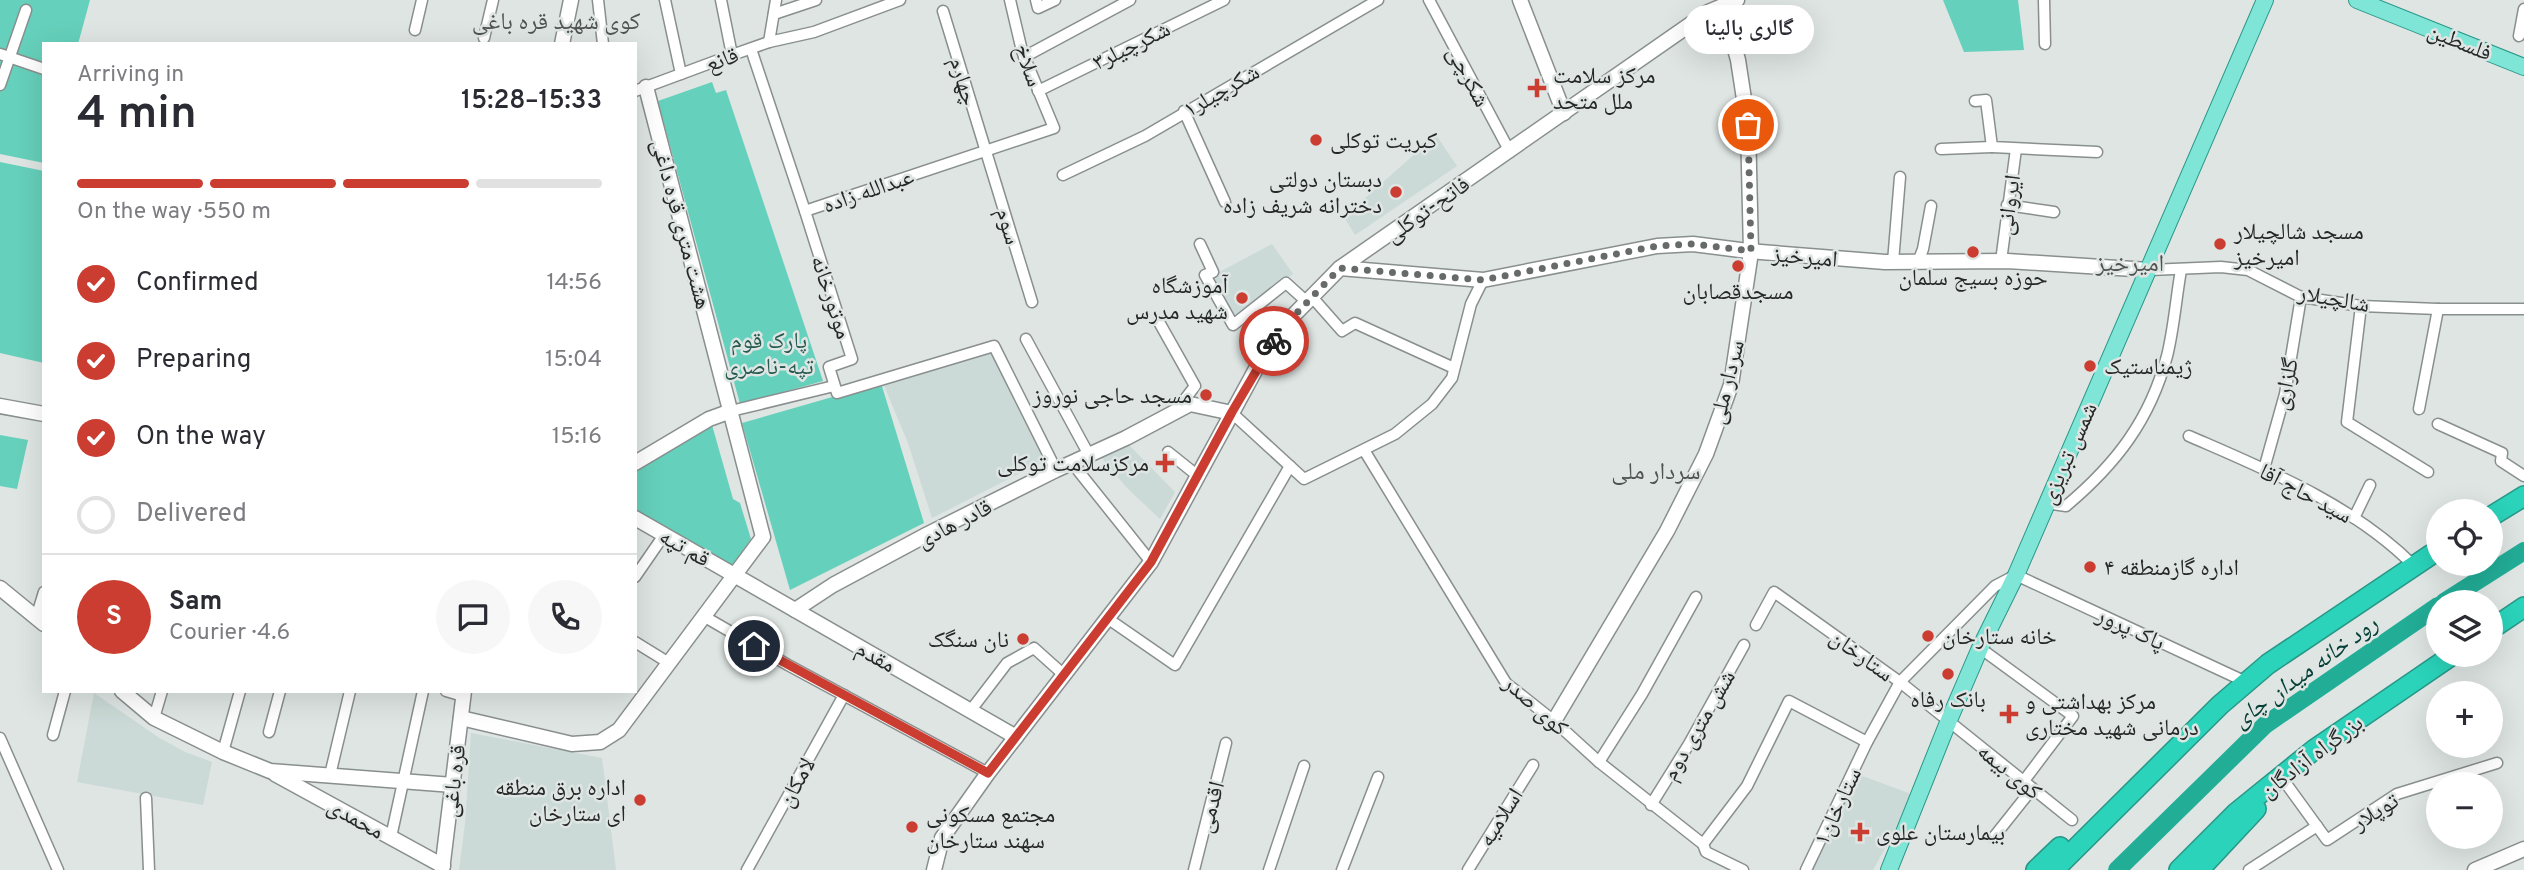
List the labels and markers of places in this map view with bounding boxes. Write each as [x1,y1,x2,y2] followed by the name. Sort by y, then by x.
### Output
[1683,6,1813,55] callout: گالری بالینا
[1553,63,1655,118] place label: مرکز سلامت ملل متحد
[1527,78,1547,98] marker: مرکز سلامت ملل متحد
[1718,95,1778,155] pin
[1330,128,1438,157] place label: کبریت توکلی
[1308,132,1324,148] marker: کبریت توکلی
[1223,167,1382,222] place label: دبستان دولتی دخترانه شریف زاده
[1388,184,1404,200] marker: دبستان دولتی دخترانه شریف زاده
[2233,219,2364,274] place label: مسجد شالچیلار امیرخیز
[2212,236,2228,252] marker: مسجد شالچیلار امیرخیز
[1965,244,1981,260] marker: حوزه بسیج سلمان
[1730,258,1746,274] marker: مسجدقصابان
[1898,265,2048,294] place label: حوزه بسیج سلمان
[1126,273,1229,328] place label: آموزشگاه شهید مدرس
[1683,279,1793,308] place label: مسجدقصابان
[1234,290,1250,306] marker: آموزشگاه شهید مدرس
[2104,354,2192,383] place label: ژیمناستیک
[2082,358,2098,374] marker: ژیمناستیک
[1032,383,1192,412] place label: مسجد حاجی نوروز
[1198,387,1214,403] marker: مسجد حاجی نوروز
[997,451,1149,480] place label: مرکزسلامت توکلی
[1155,453,1175,473] marker: مرکزسلامت توکلی
[2104,555,2239,584] place label: اداره گازمنطقه ۴
[2082,559,2098,575] marker: اداره گازمنطقه ۴
[724,616,784,676] pin
[1942,624,2057,653] place label: خانه ستارخان
[928,627,1009,656] place label: نان سنگک
[1920,628,1936,644] marker: خانه ستارخان
[1015,631,1031,647] marker: نان سنگک
[1940,666,1956,682] marker: بانک رفاه
[1910,687,1986,716] place label: بانک رفاه
[2025,689,2199,744] place label: مرکز بهداشتی و درمانی شهید مختاری
[1999,704,2019,724] marker: مرکز بهداشتی و درمانی شهید مختاری
[495,775,626,830] place label: اداره برق منطقه ای ستارخان
[632,792,648,808] marker: اداره برق منطقه ای ستارخان
[926,802,1055,857] place label: مجتمع مسکونی سهند ستارخان
[904,819,920,835] marker: مجتمع مسکونی سهند ستارخان
[1876,820,2005,849] place label: بیمارستان علوی
[1850,822,1870,842] marker: بیمارستان علوی

